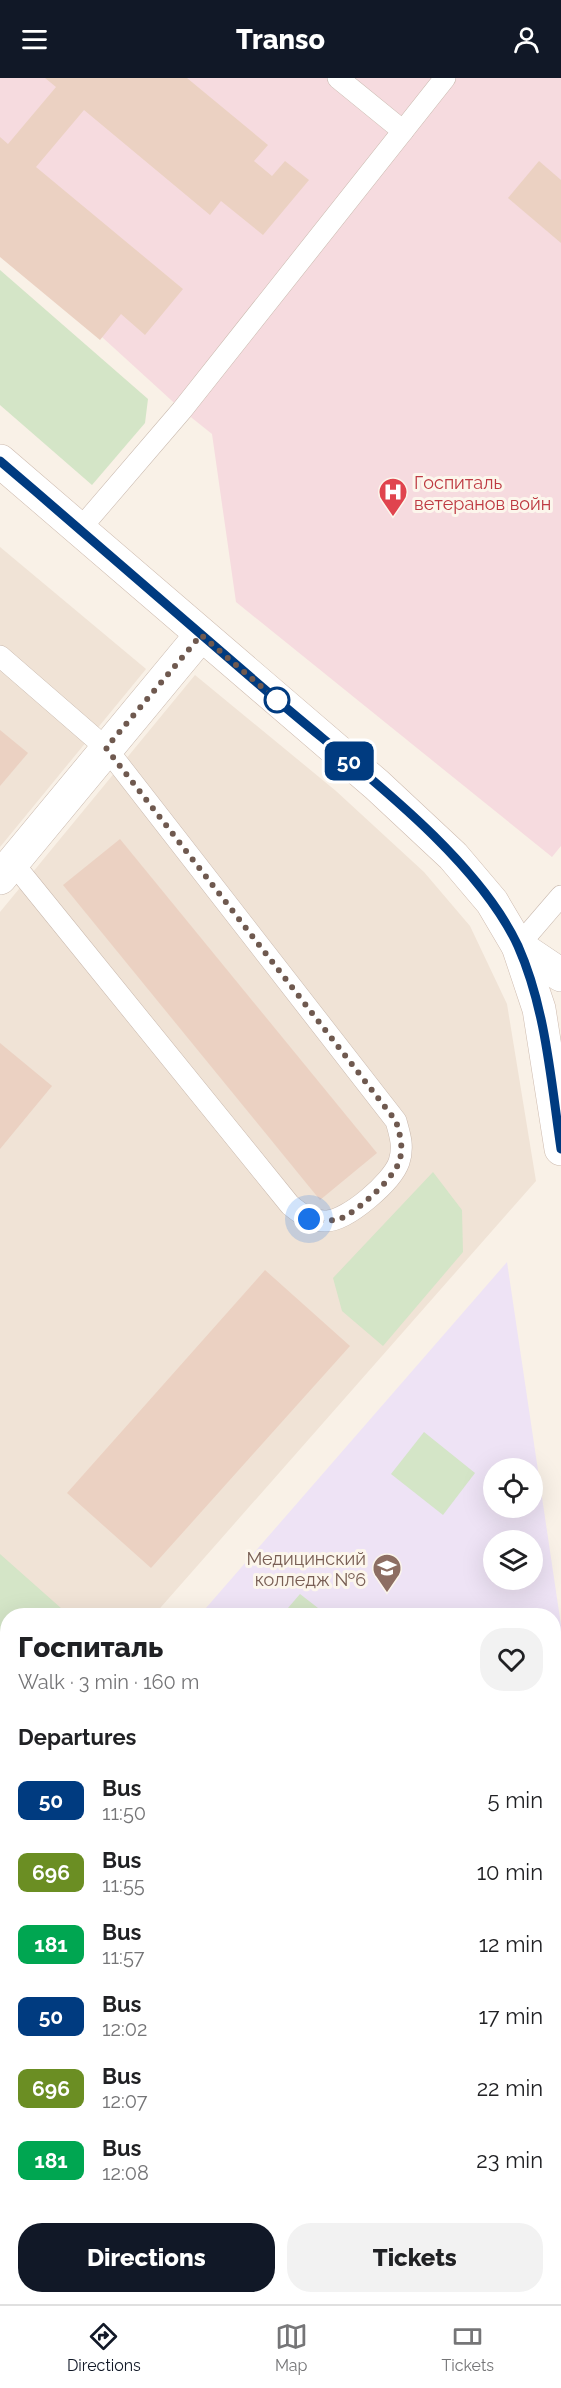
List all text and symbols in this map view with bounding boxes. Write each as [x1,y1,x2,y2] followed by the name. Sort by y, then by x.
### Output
[18,23,51,56] icon: menu
[510,23,543,56] icon: person
[236,24,325,55] text: Transo
[414,472,551,514] place label: Госпиталь ветеранов войн
[377,476,409,518] hospital icon: Госпиталь ветеранов войн
[264,687,290,713] unlabelled marker
[322,742,376,780] line badge: 50
[337,749,361,774] text: 50
[294,1204,324,1234] your location
[483,1458,543,1590] map controls
[483,1458,543,1518] button: locate
[483,1530,543,1590] button: layers
[246,1548,366,1590] place label: Медицинский колледж №6
[371,1552,403,1594] school or university icon: Медицинский колледж №6
[480,1628,543,1691] button: heart
[18,1631,163,1664] text: Госпиталь
[18,1670,199,1694] text: Walk · 3 min · 160 m
[18,1724,136,1750] text: Departures
[102,1775,141,1801] text: Bus
[488,1787,543,1813] text: 5 min
[39,1788,63,1813] text: 50
[102,1801,146,1825] text: 11:50
[102,1847,141,1873] text: Bus
[477,1859,543,1885] text: 10 min
[32,1860,70,1885] text: 696
[102,1873,145,1897] text: 11:55
[102,1919,141,1945] text: Bus
[479,1931,543,1957] text: 12 min
[34,1932,68,1957] text: 181
[102,1945,144,1969] text: 11:57
[102,1991,141,2017] text: Bus
[478,2003,543,2029] text: 17 min
[39,2004,63,2029] text: 50
[102,2017,147,2041] text: 12:02
[102,2063,141,2089] text: Bus
[477,2075,543,2101] text: 22 min
[32,2076,70,2101] text: 696
[102,2089,148,2113] text: 12:07
[102,2135,141,2161] text: Bus
[476,2147,543,2173] text: 23 min
[34,2148,68,2173] text: 181
[102,2161,149,2185] text: 12:08
[18,2223,275,2292] button: Directions
[287,2223,543,2292] button: Tickets
[67,2320,141,2375] tab: Directions
[275,2320,308,2375] tab: Map
[442,2320,494,2375] tab: Tickets

